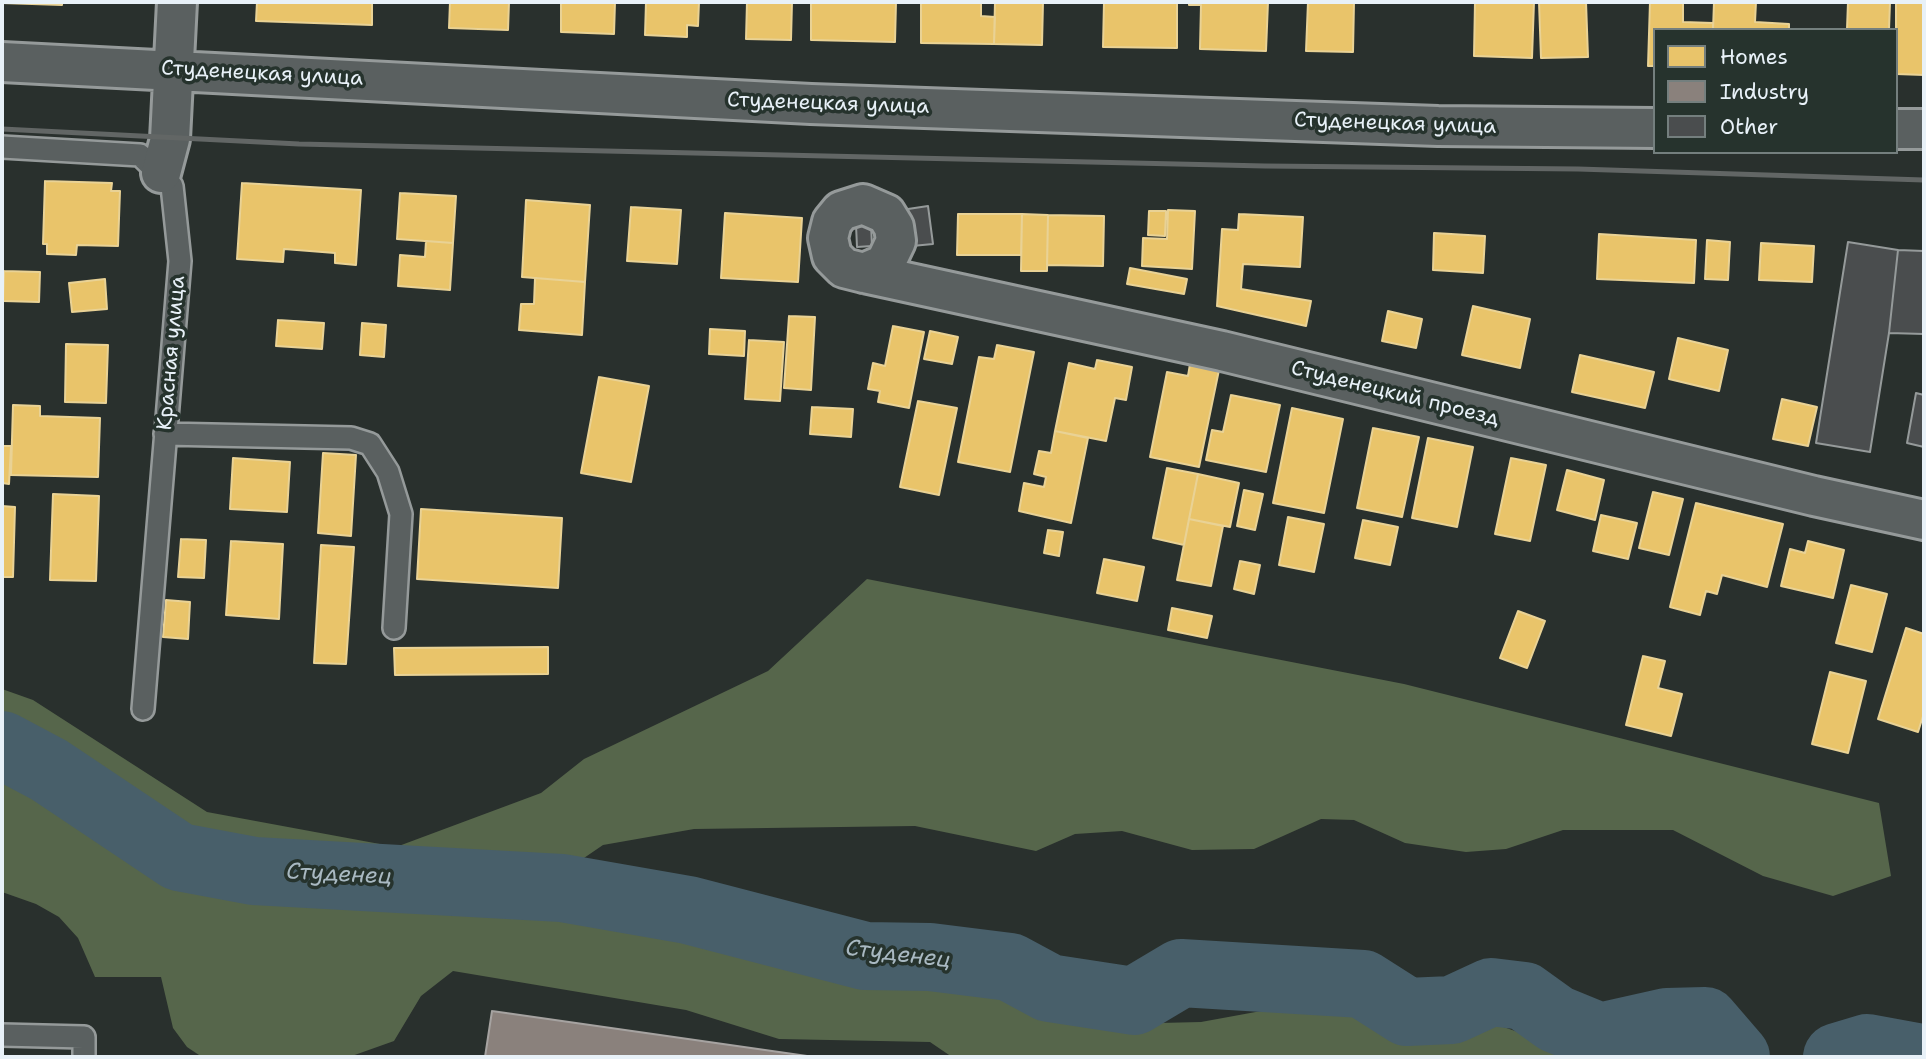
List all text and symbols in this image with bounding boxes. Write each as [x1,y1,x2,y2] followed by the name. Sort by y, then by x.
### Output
[1653,28,1898,154] legend
[1720,43,1788,71] text: Homes
[160,56,364,92] street label: Студенецкая улица
[1720,78,1809,106] text: Industry
[726,88,930,120] street label: Студенецкая улица
[1293,108,1497,140] street label: Студенецкая улица
[1720,113,1778,141] text: Other
[153,275,191,431] street label: Красная улица
[1288,356,1502,432] street label: Студенецкий проезд
[285,858,393,892] water label: Студенец
[844,935,952,975] water label: Студенец

